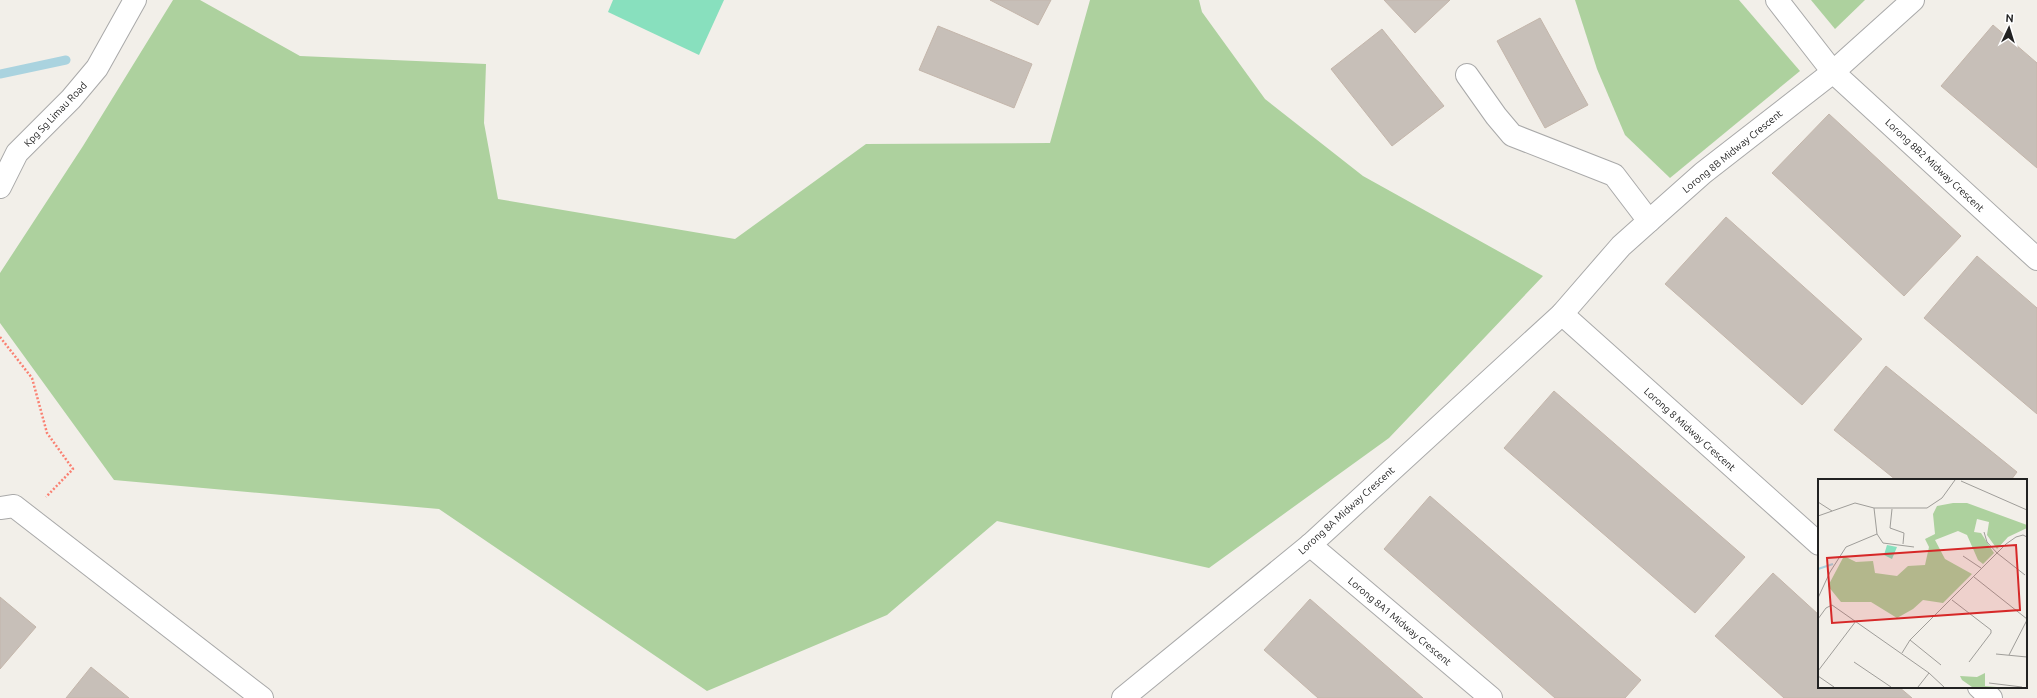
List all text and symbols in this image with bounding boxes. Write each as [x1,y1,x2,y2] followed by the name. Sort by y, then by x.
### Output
[1989,8,2029,48] north arrow
[2005,12,2014,24] text: N
[22,80,89,149] street label: Kpg Sg Limau Road
[1680,108,1784,195] street label: Lorong 8B Midway Crescent
[1883,117,1986,214] street label: Lorong 8B2 Midway Crescent
[1642,386,1738,473] street label: Lorong 8 Midway Crescent
[1296,464,1397,556] street label: Lorong 8A Midway Crescent
[1818,479,2027,688] inset map
[1346,575,1453,668] street label: Lorong 8A1 Midway Crescent

